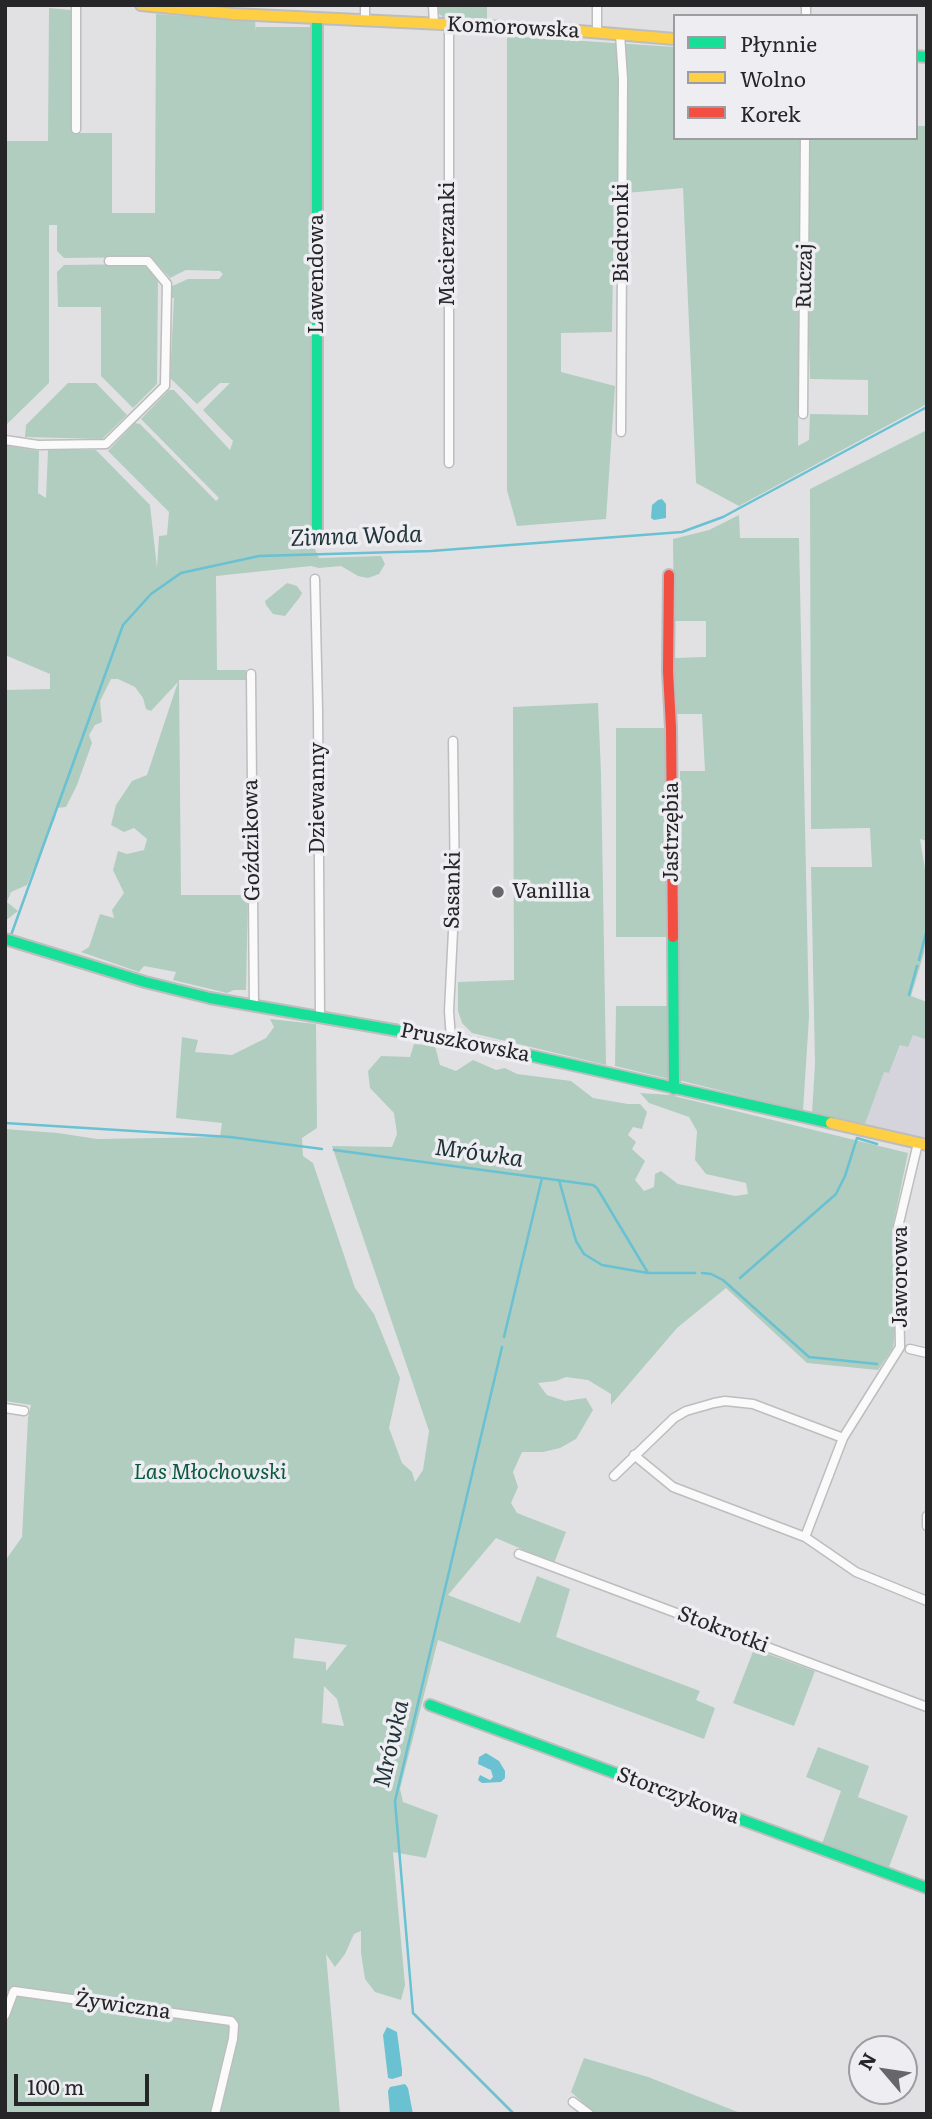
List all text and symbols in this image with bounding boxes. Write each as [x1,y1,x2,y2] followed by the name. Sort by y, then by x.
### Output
[446,12,580,44] street label: Komorowska
[673,14,918,140] legend
[740,27,817,58] text: Płynnie
[740,62,806,93] text: Wolno
[740,97,801,128] text: Korek
[435,182,461,306] street label: Macierzanki
[609,183,635,283] street label: Biedronki
[304,214,330,334] street label: Lawendowa
[792,243,818,309] street label: Ruczaj
[289,521,423,553] water label: Zimna Woda
[305,742,331,854] street label: Dziewanny
[238,779,266,901] street label: Goździkowa
[659,782,685,882] street label: Jastrzębia
[440,851,466,929] street label: Sasanki
[512,879,590,905] place label: Vanillia
[490,884,506,900] marker: Vanillia
[398,1018,532,1068] street label: Pruszkowska
[433,1134,525,1174] water label: Mrówka
[888,1226,914,1328] street label: Jaworowa
[134,1460,286,1486] park label: Las Młochowski
[674,1601,772,1659] street label: Stokrotki
[369,1698,415,1790] water label: Mrówka
[613,1762,743,1830] street label: Storczykowa
[74,1987,172,2025] street label: Żywiczna
[848,2035,918,2105] north arrow
[850,2047,882,2075] text: N
[18,2060,152,2104] scale bar
[27,2070,84,2101] text: 100 m

